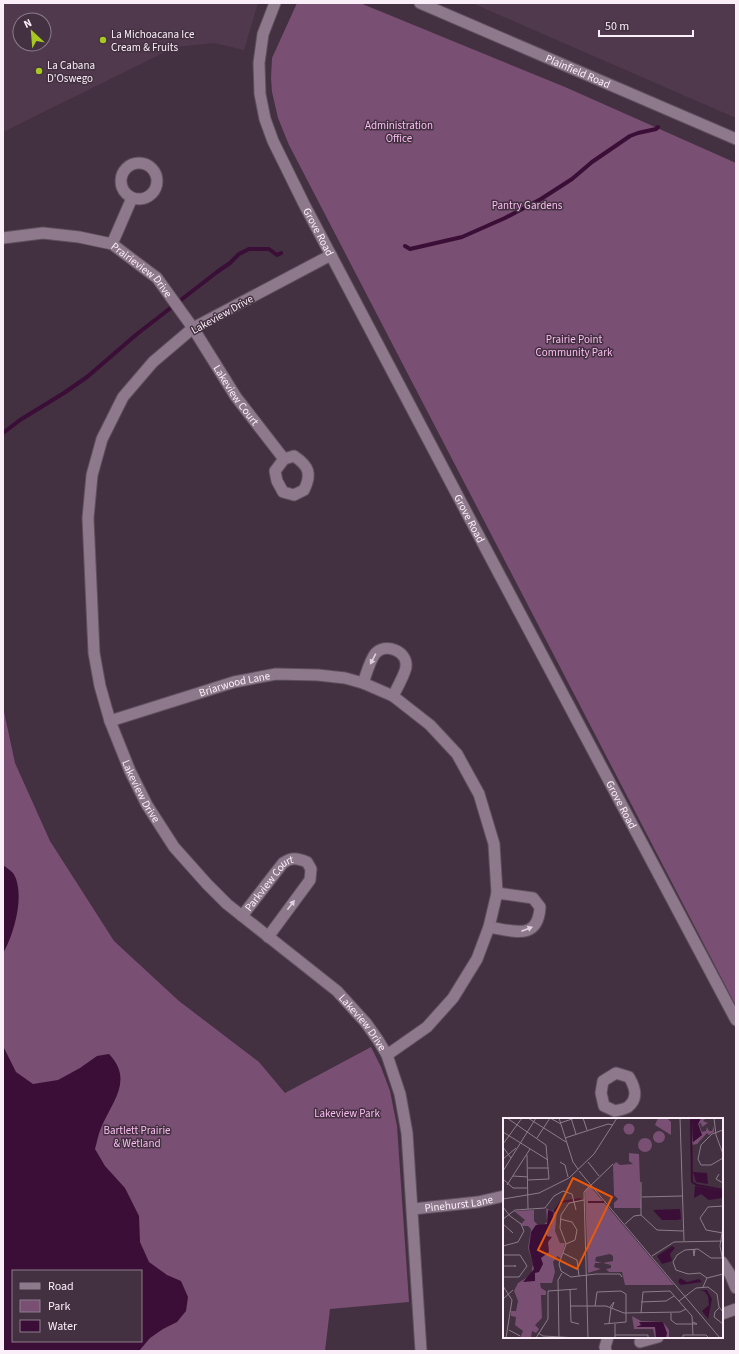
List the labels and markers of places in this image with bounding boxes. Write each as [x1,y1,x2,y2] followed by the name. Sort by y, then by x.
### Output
[111,27,195,55] place label: La Michoacana Ice Cream & Fruits
[98,35,108,45] marker: La Michoacana Ice Cream & Fruits
[47,58,95,86] place label: La Cabana D'Oswego
[34,66,44,76] marker: La Cabana D'Oswego

